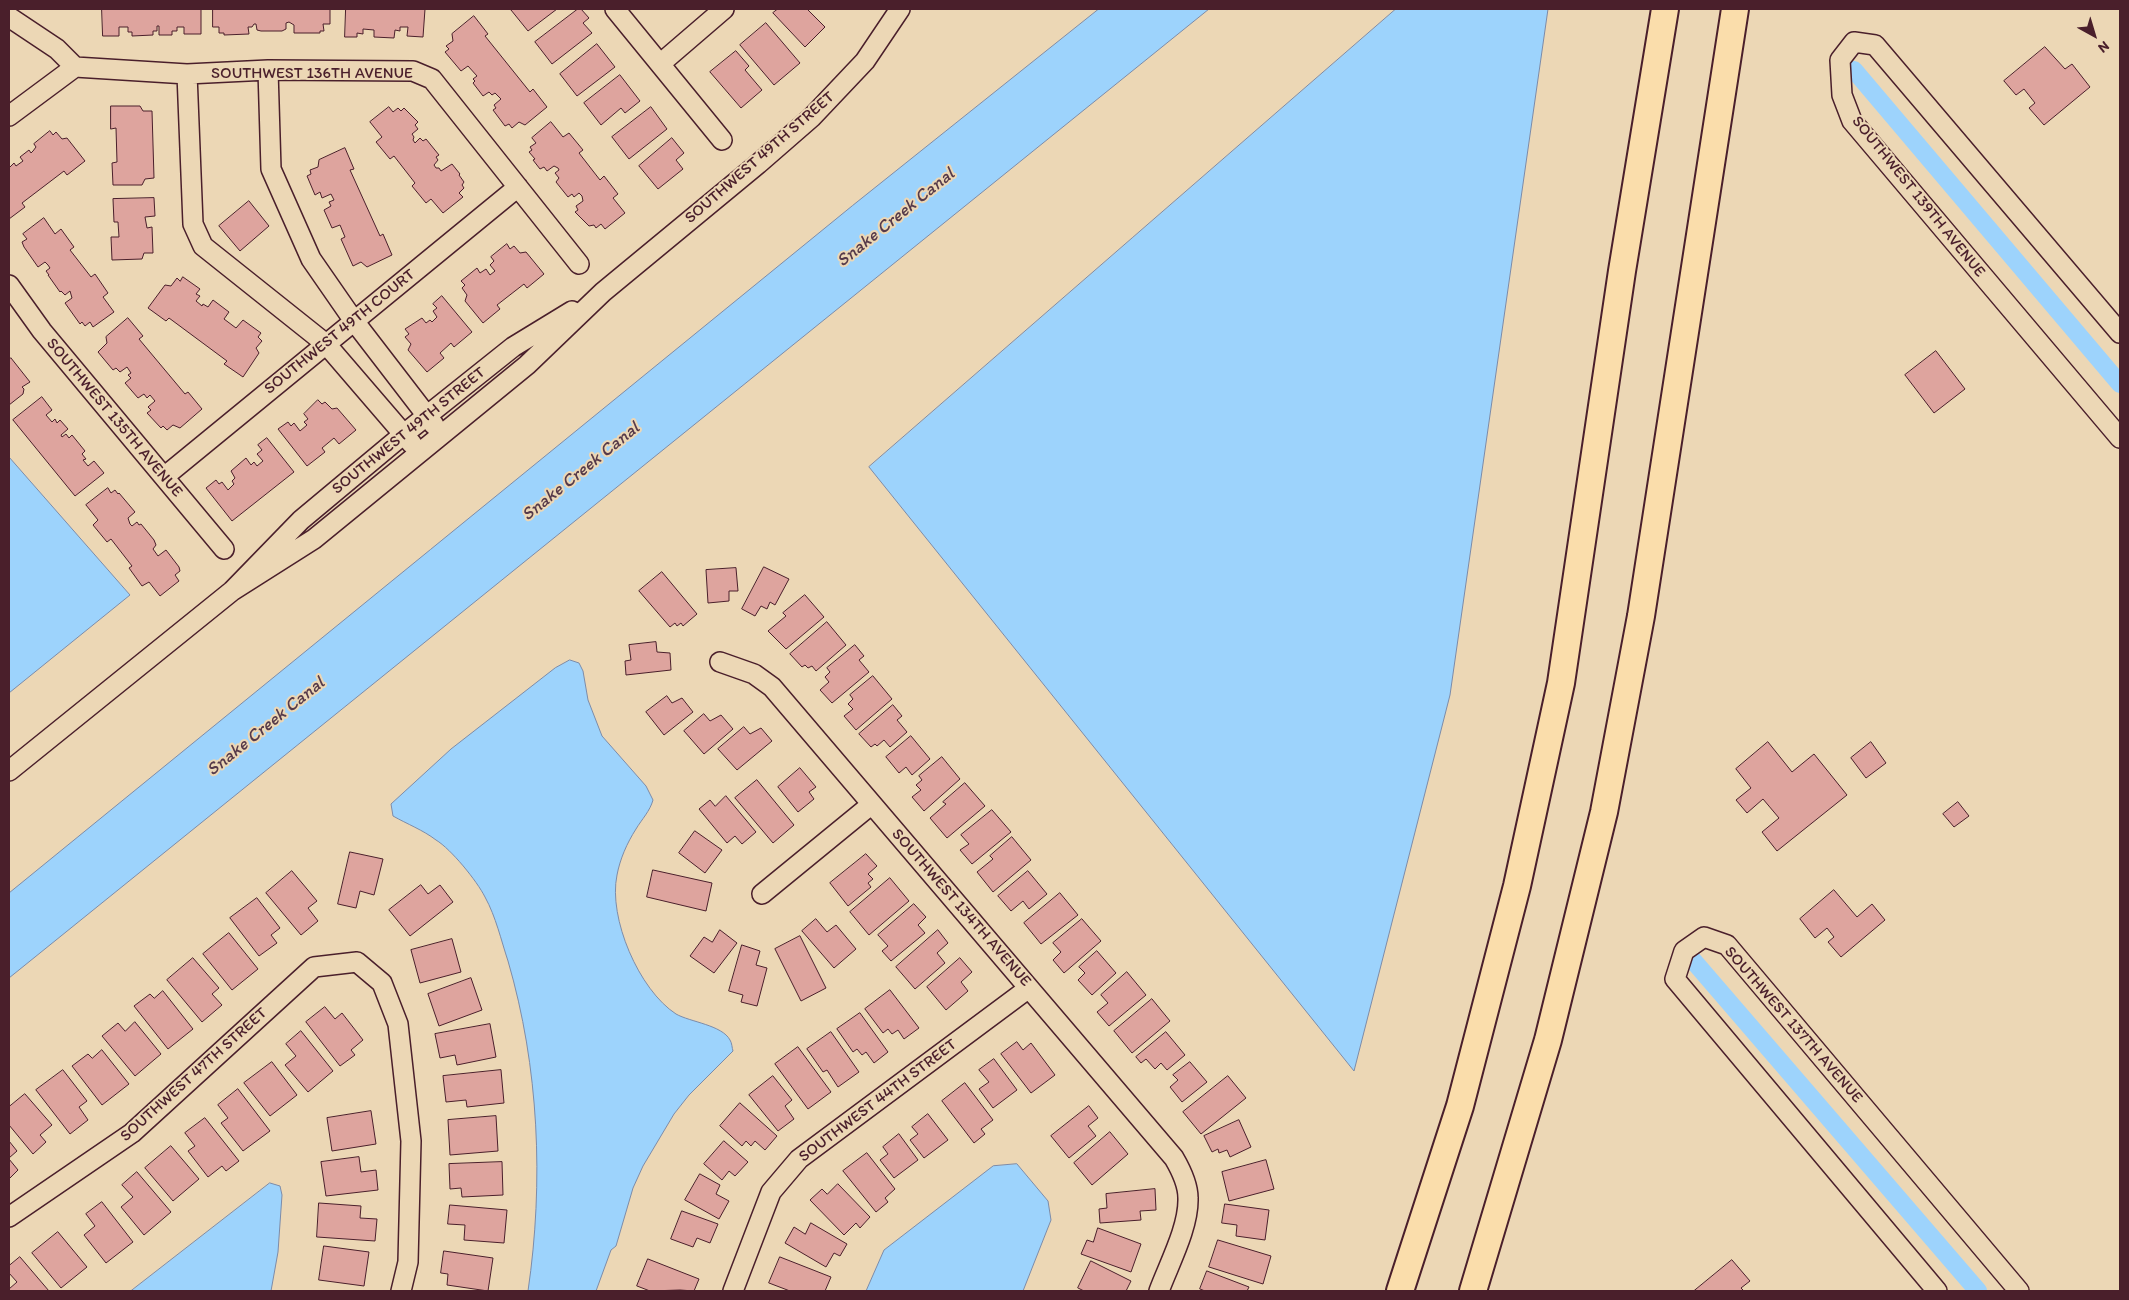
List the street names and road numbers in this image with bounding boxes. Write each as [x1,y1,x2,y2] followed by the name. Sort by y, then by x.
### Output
[211,64,413,84] street label: SOUTHWEST 136TH AVENUE
[681,88,839,228] street label: SOUTHWEST 49TH STREET
[1847,113,1989,281] street label: SOUTHWEST 139TH AVENUE
[261,265,419,399] street label: SOUTHWEST 49TH COURT
[42,335,186,501] street label: SOUTHWEST 135TH AVENUE
[329,363,489,499] street label: SOUTHWEST 49TH STREET
[887,825,1035,991] street label: SOUTHWEST 134TH AVENUE
[1720,943,1866,1107] street label: SOUTHWEST 137TH AVENUE
[117,1004,271,1146] street label: SOUTHWEST 47TH STREET
[795,1035,961,1167] street label: SOUTHWEST 44TH STREET

